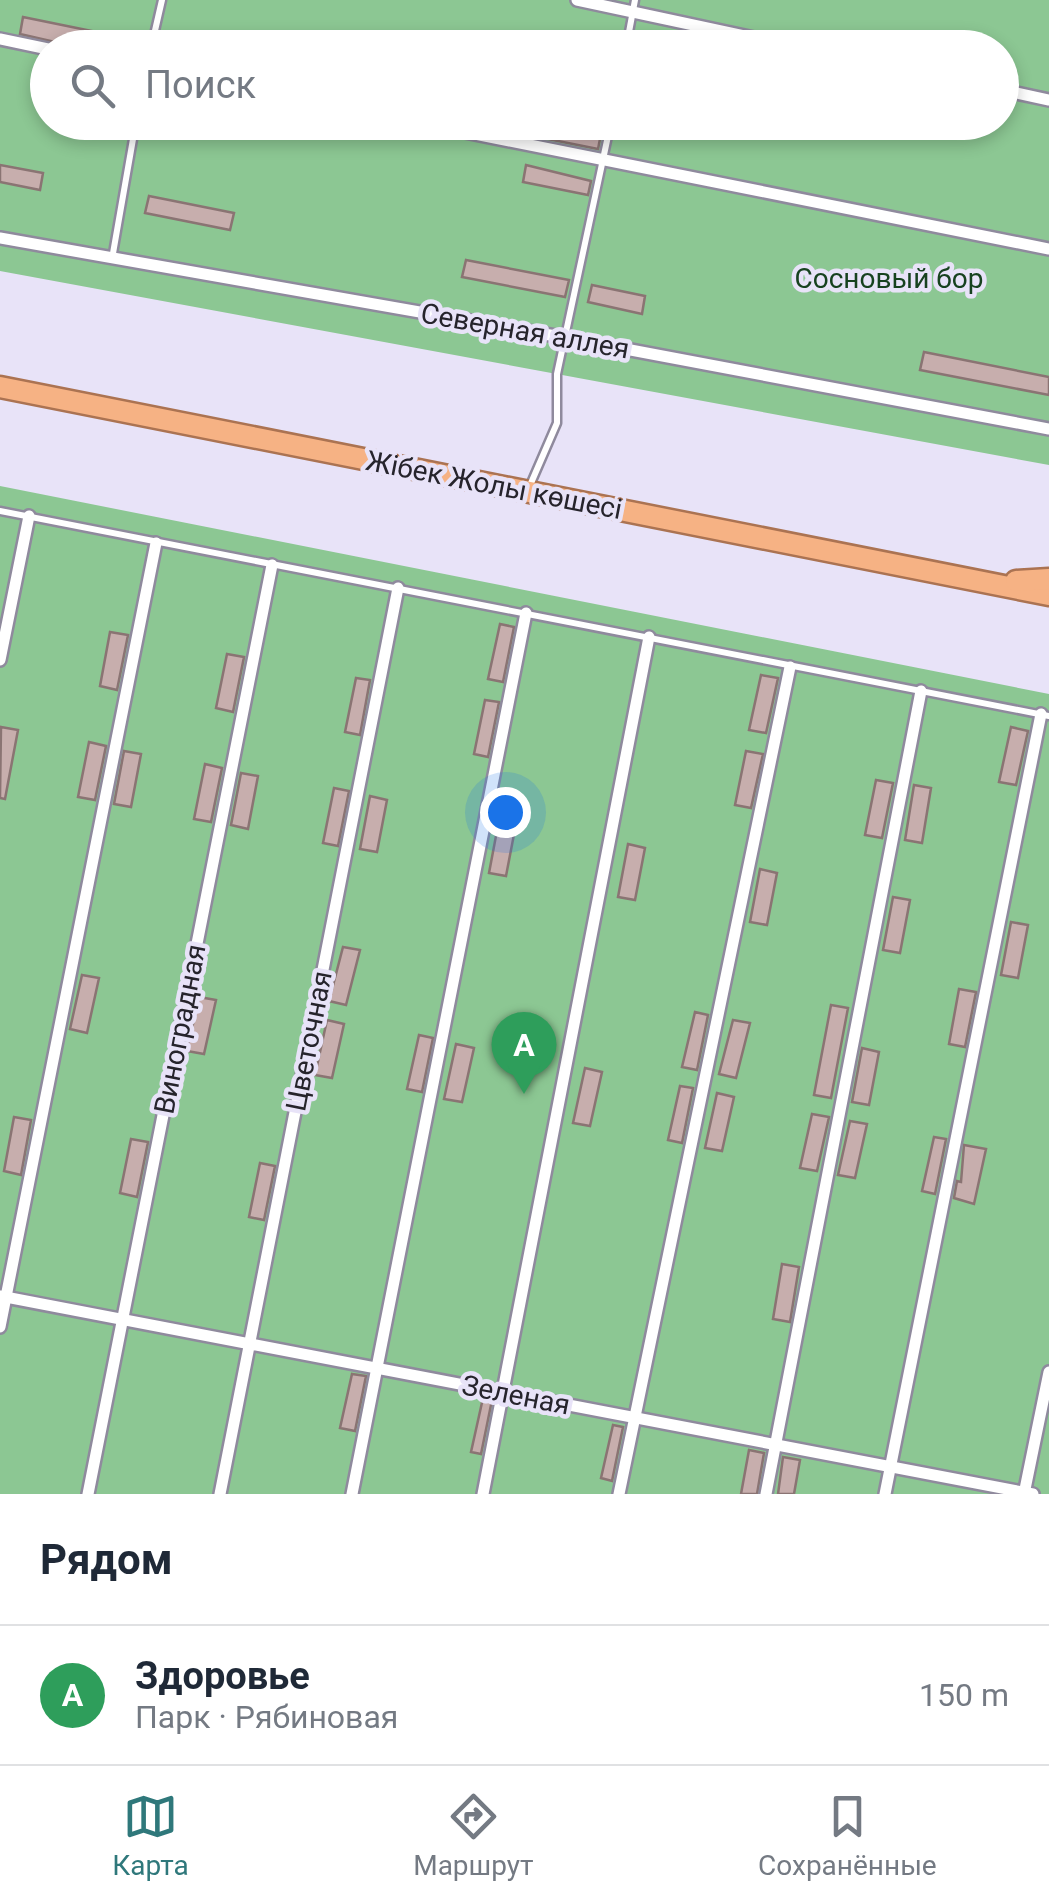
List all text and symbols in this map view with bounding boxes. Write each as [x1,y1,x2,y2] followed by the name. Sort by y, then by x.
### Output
[30,30,1019,140] search box
[65,58,120,113] icon: search
[145,63,256,107] text: Поиск
[795,262,984,295] park label: Сосновый бор
[418,296,632,366] street label: Северная аллея
[363,444,625,526] street label: Жібек Жолы көшесі
[480,787,531,838] your location
[147,941,213,1117] street label: Виноградная
[279,968,339,1114] street label: Цветочная
[492,1012,556,1094] pin: A
[459,1368,573,1422] street label: Зеленая
[40,1535,173,1584] text: Рядом
[135,1654,310,1698] text: Здоровье
[62,1676,83,1714] text: A
[919,1676,1009,1714] text: 150 m
[135,1698,398,1736] text: Парк · Рябиновая
[112,1789,189,1882] tab: Карта
[413,1789,534,1882] tab: Маршрут
[758,1789,937,1882] tab: Сохранённые

